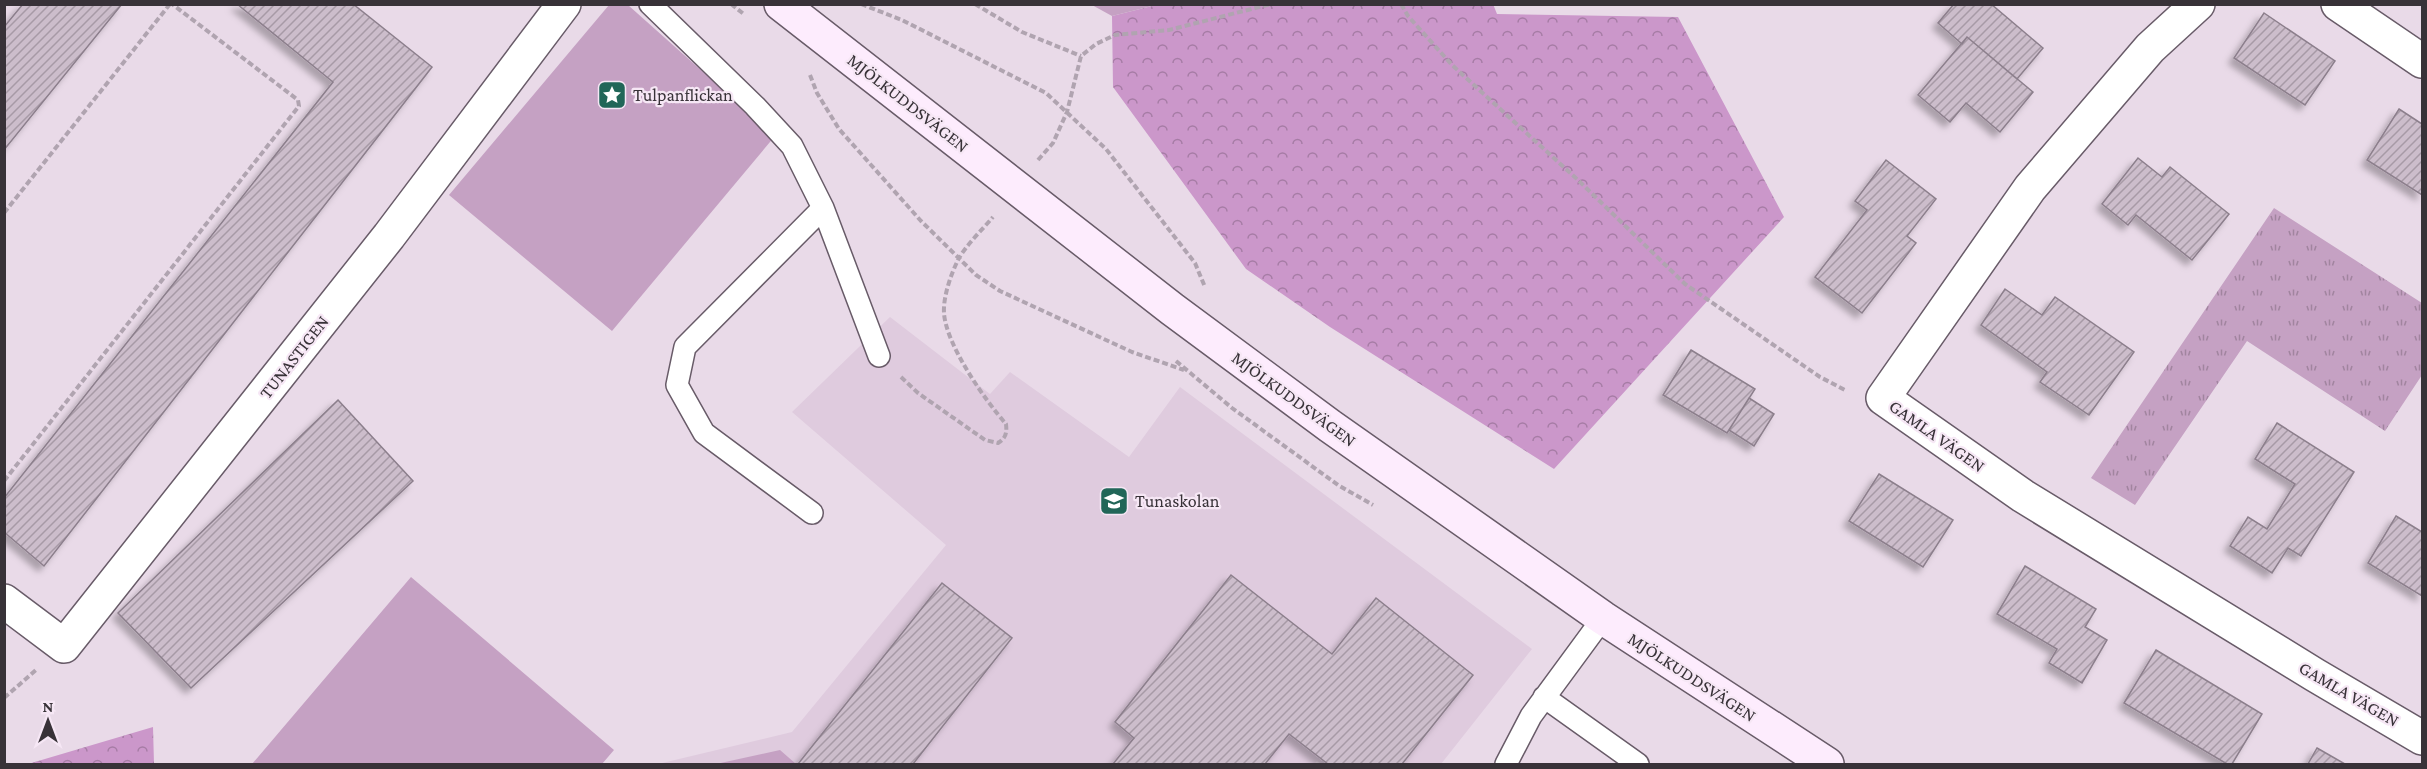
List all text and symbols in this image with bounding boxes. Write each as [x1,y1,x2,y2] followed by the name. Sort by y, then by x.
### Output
[843,50,973,157] street label: MJÖLKUDDSVÄGEN
[596,79,628,111] place icon: Tulpanflickan
[633,85,733,105] place label: Tulpanflickan
[255,311,333,403] street label: TUNASTIGEN
[1228,347,1360,451] street label: MJÖLKUDDSVÄGEN
[1885,396,1989,476] street label: GAMLA VÄGEN
[1098,485,1130,517] school or university icon: Tunaskolan
[1135,491,1220,511] place label: Tunaskolan
[1624,628,1760,726] street label: MJÖLKUDDSVÄGEN
[2296,657,2403,731] street label: GAMLA VÄGEN
[18,691,78,751] north arrow
[43,698,54,715] text: N

